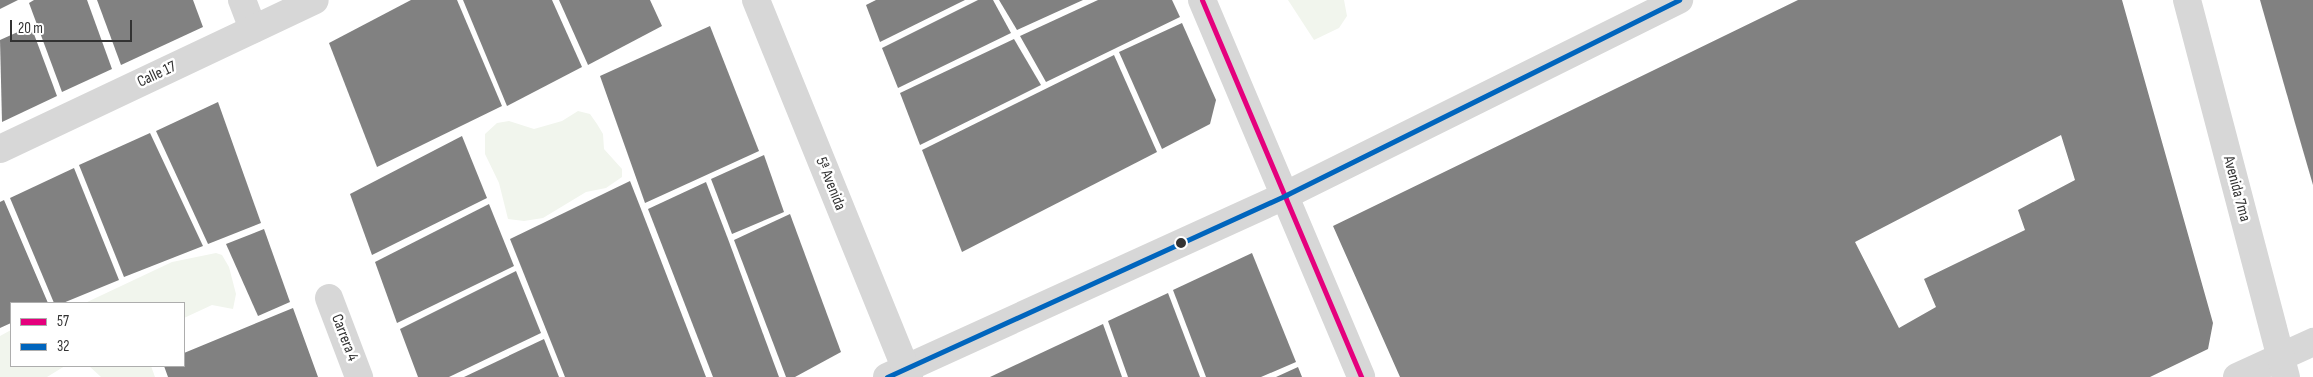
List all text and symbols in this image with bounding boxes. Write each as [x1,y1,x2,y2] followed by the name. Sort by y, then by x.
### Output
[12,10,135,42] scale bar
[18,19,43,38] text: 20 m
[135,58,179,92] street label: Calle 17
[2218,154,2254,224] street label: Avenida 7ma
[811,155,849,213] street label: 5ª Avenida
[1176,238,1186,248] unlabelled marker
[10,302,185,367] legend
[57,312,69,331] text: 57
[326,312,362,364] street label: Carrera 4
[57,337,69,356] text: 32

